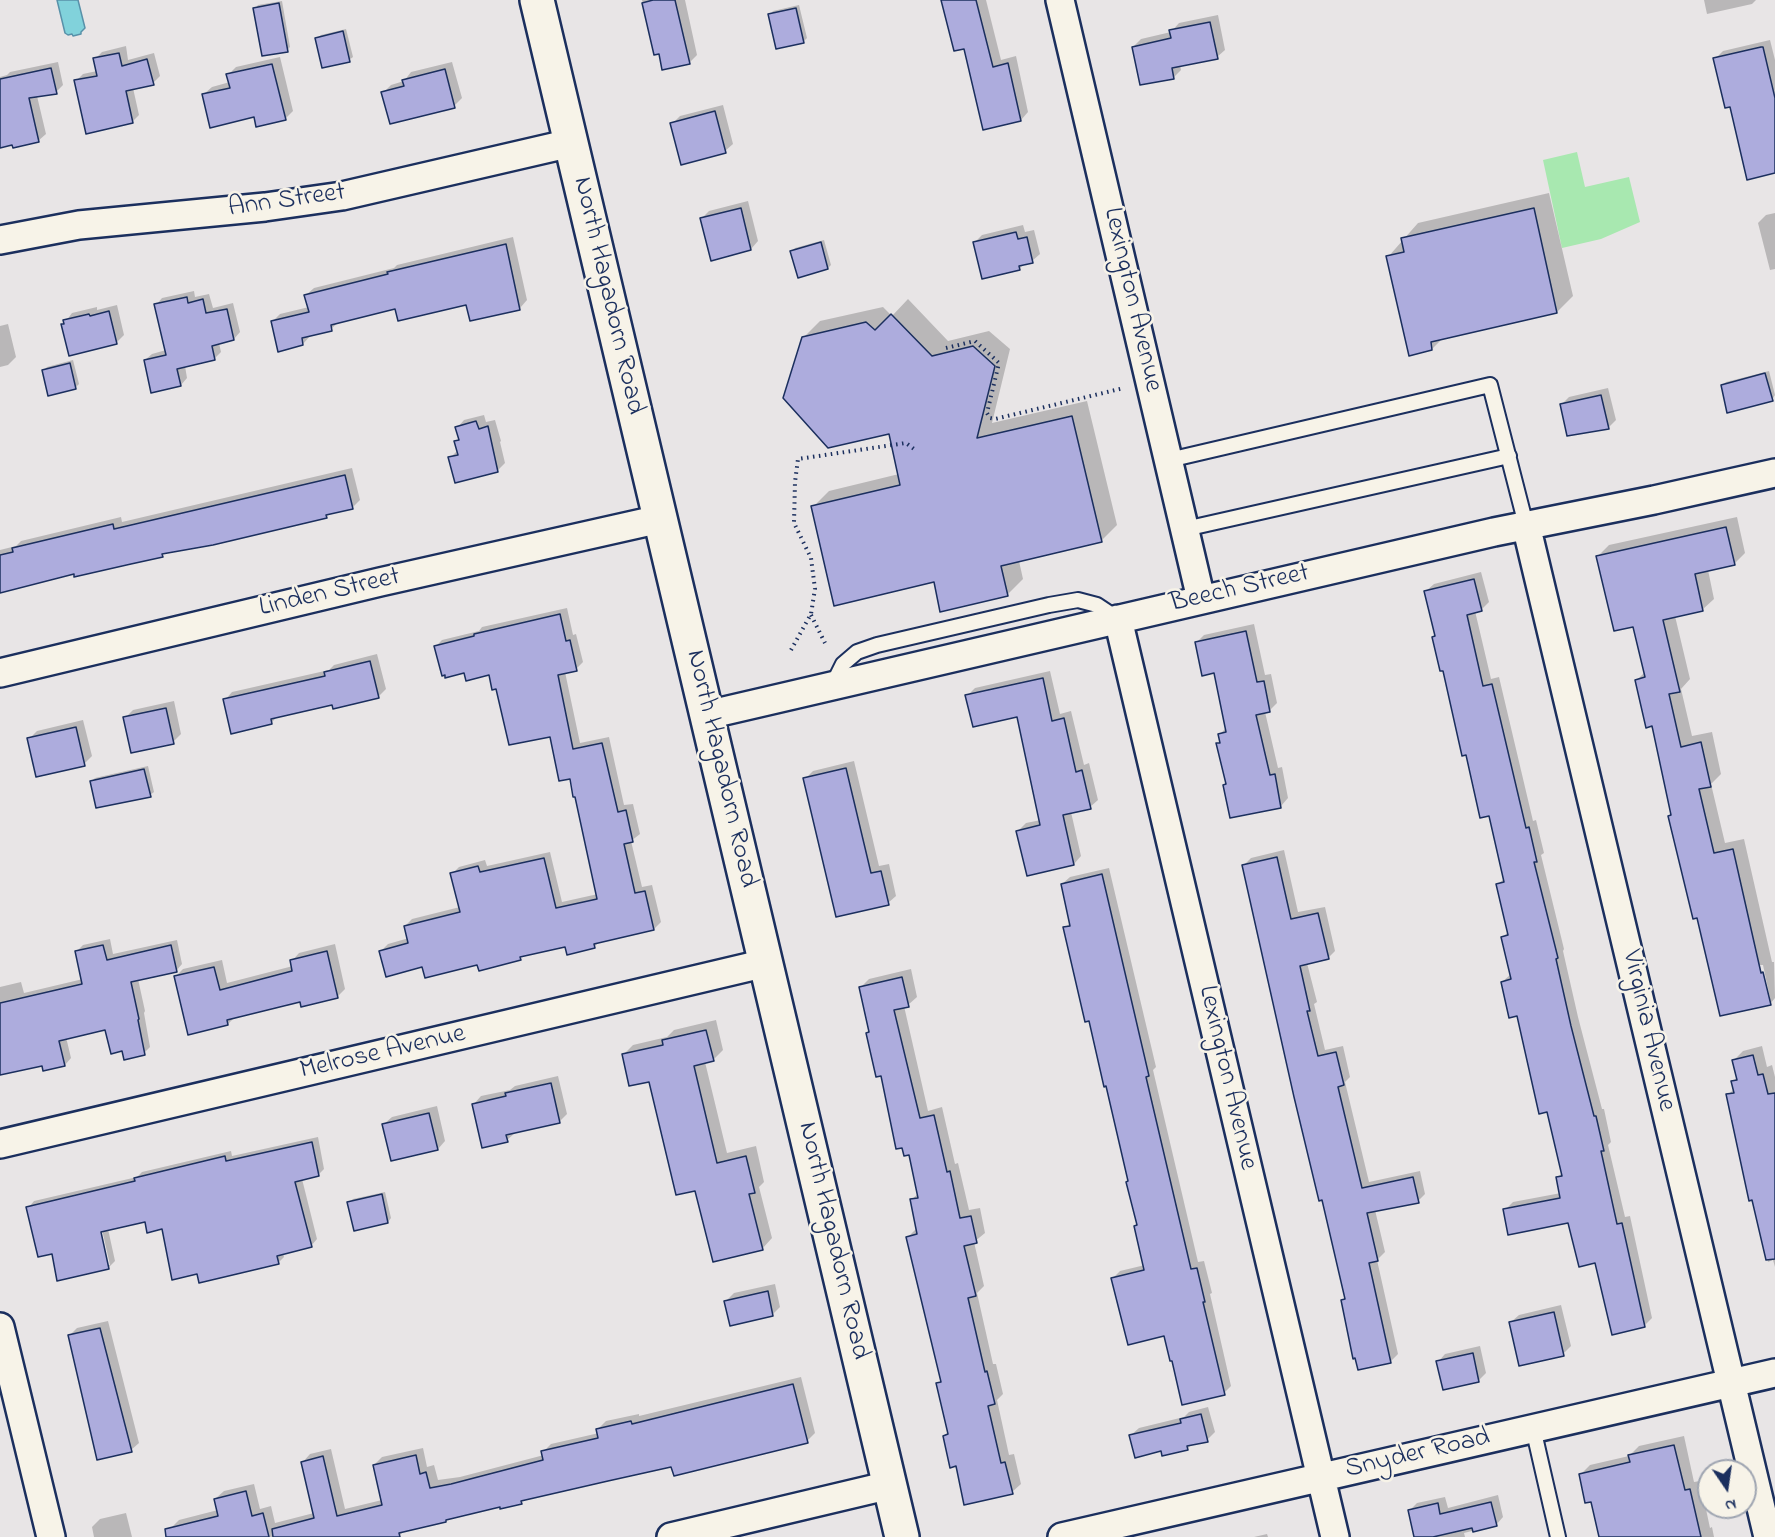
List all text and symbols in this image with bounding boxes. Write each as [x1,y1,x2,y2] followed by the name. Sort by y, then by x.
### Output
[564,174,650,418] street label: North Hagadorn Road
[226,178,348,226] street label: Ann Street
[1094,205,1168,395] street label: Lexington Avenue
[1167,558,1313,622] street label: Beech Street
[256,562,404,626] street label: Linden Street
[677,647,763,891] street label: North Hagadorn Road
[1613,947,1681,1115] street label: Virginia Avenue
[1189,983,1263,1173] street label: Lexington Avenue
[297,1019,469,1089] street label: Melrose Avenue
[789,1119,875,1363] street label: North Hagadorn Road
[1342,1423,1494,1487] street label: Snyder Road
[1697,1459,1757,1519] north arrow
[1723,1492,1739,1517] text: N

